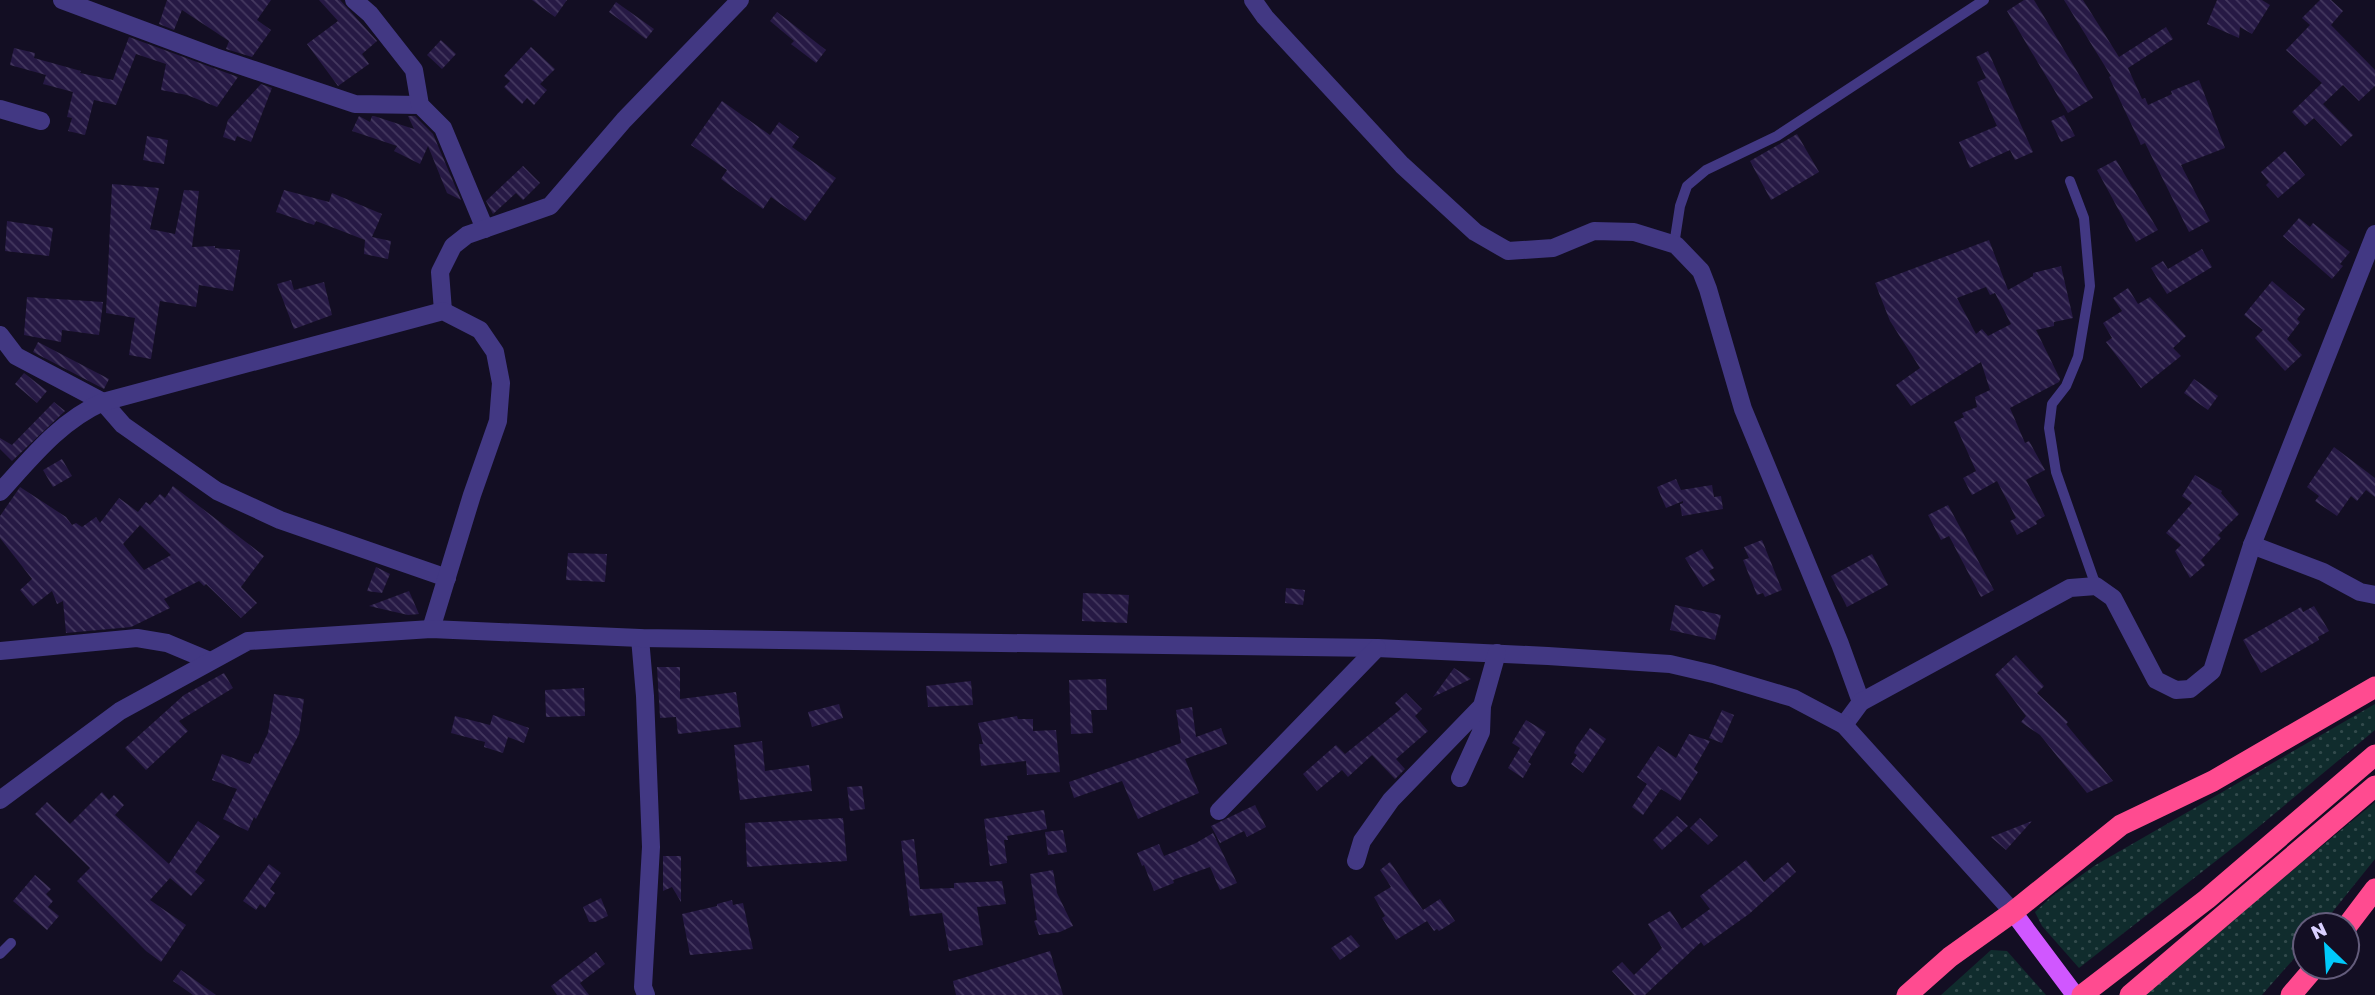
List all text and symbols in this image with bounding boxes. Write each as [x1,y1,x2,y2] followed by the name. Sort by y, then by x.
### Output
[2291,911,2361,981] north arrow
[2307,917,2330,944] text: N

